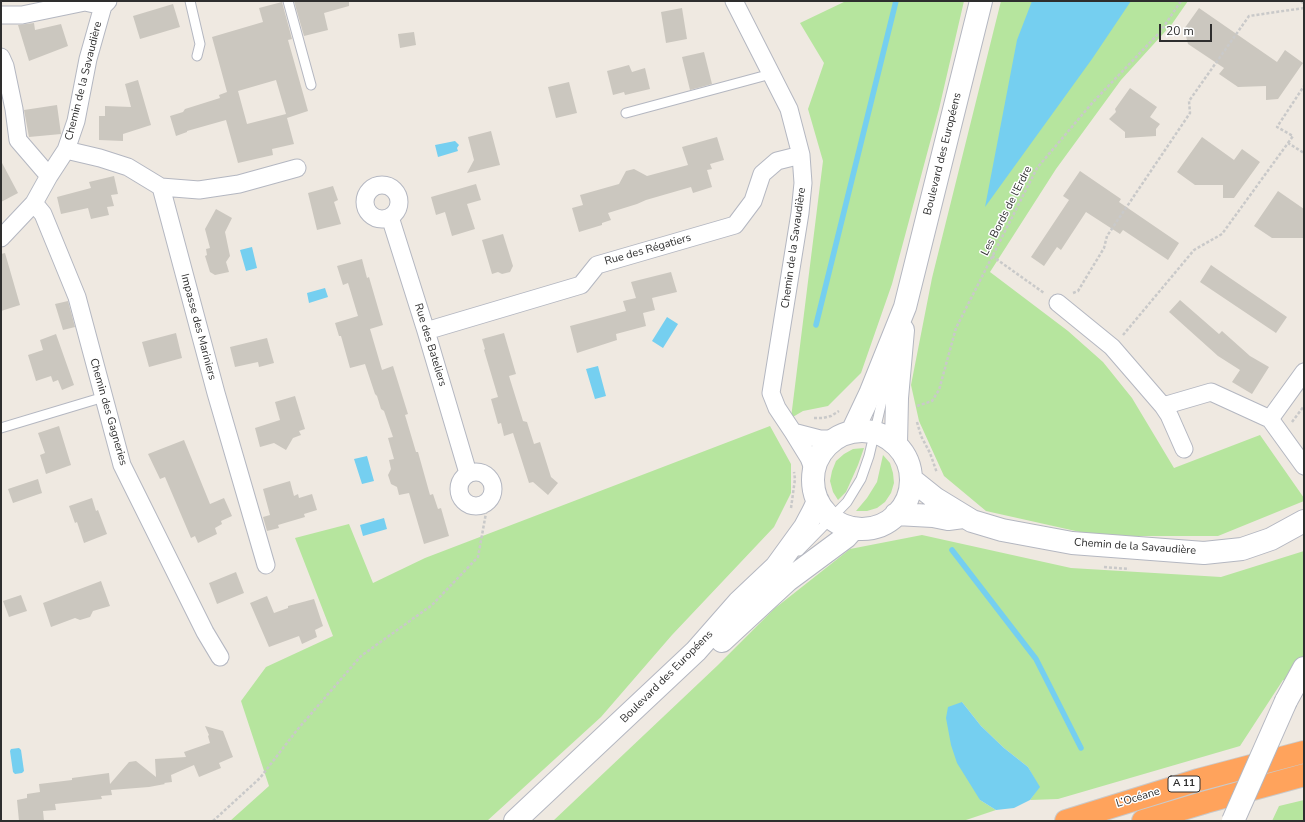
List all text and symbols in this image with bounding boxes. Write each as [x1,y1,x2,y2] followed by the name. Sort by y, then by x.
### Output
[1161,16,1214,42] scale bar
[63,20,105,142] street label: Chemin de la Savaudière
[1166,23,1194,39] text: 20 m
[921,91,965,217] street label: Boulevard des Européens
[979,164,1035,258] street label: Les Bords de l'Erdre
[779,187,809,309] street label: Chemin de la Savaudière
[603,231,693,269] street label: Rue des Régatiers
[177,272,219,382] street label: Impasse des Mariniers
[411,302,449,388] street label: Rue des Bateliers
[86,357,130,467] street label: Chemin des Gagneries
[1074,536,1196,558] street label: Chemin de la Savaudière
[618,628,716,726] street label: Boulevard des Européens
[1168,776,1200,792] road number: A 11
[1115,785,1161,811] street label: L’Océane

